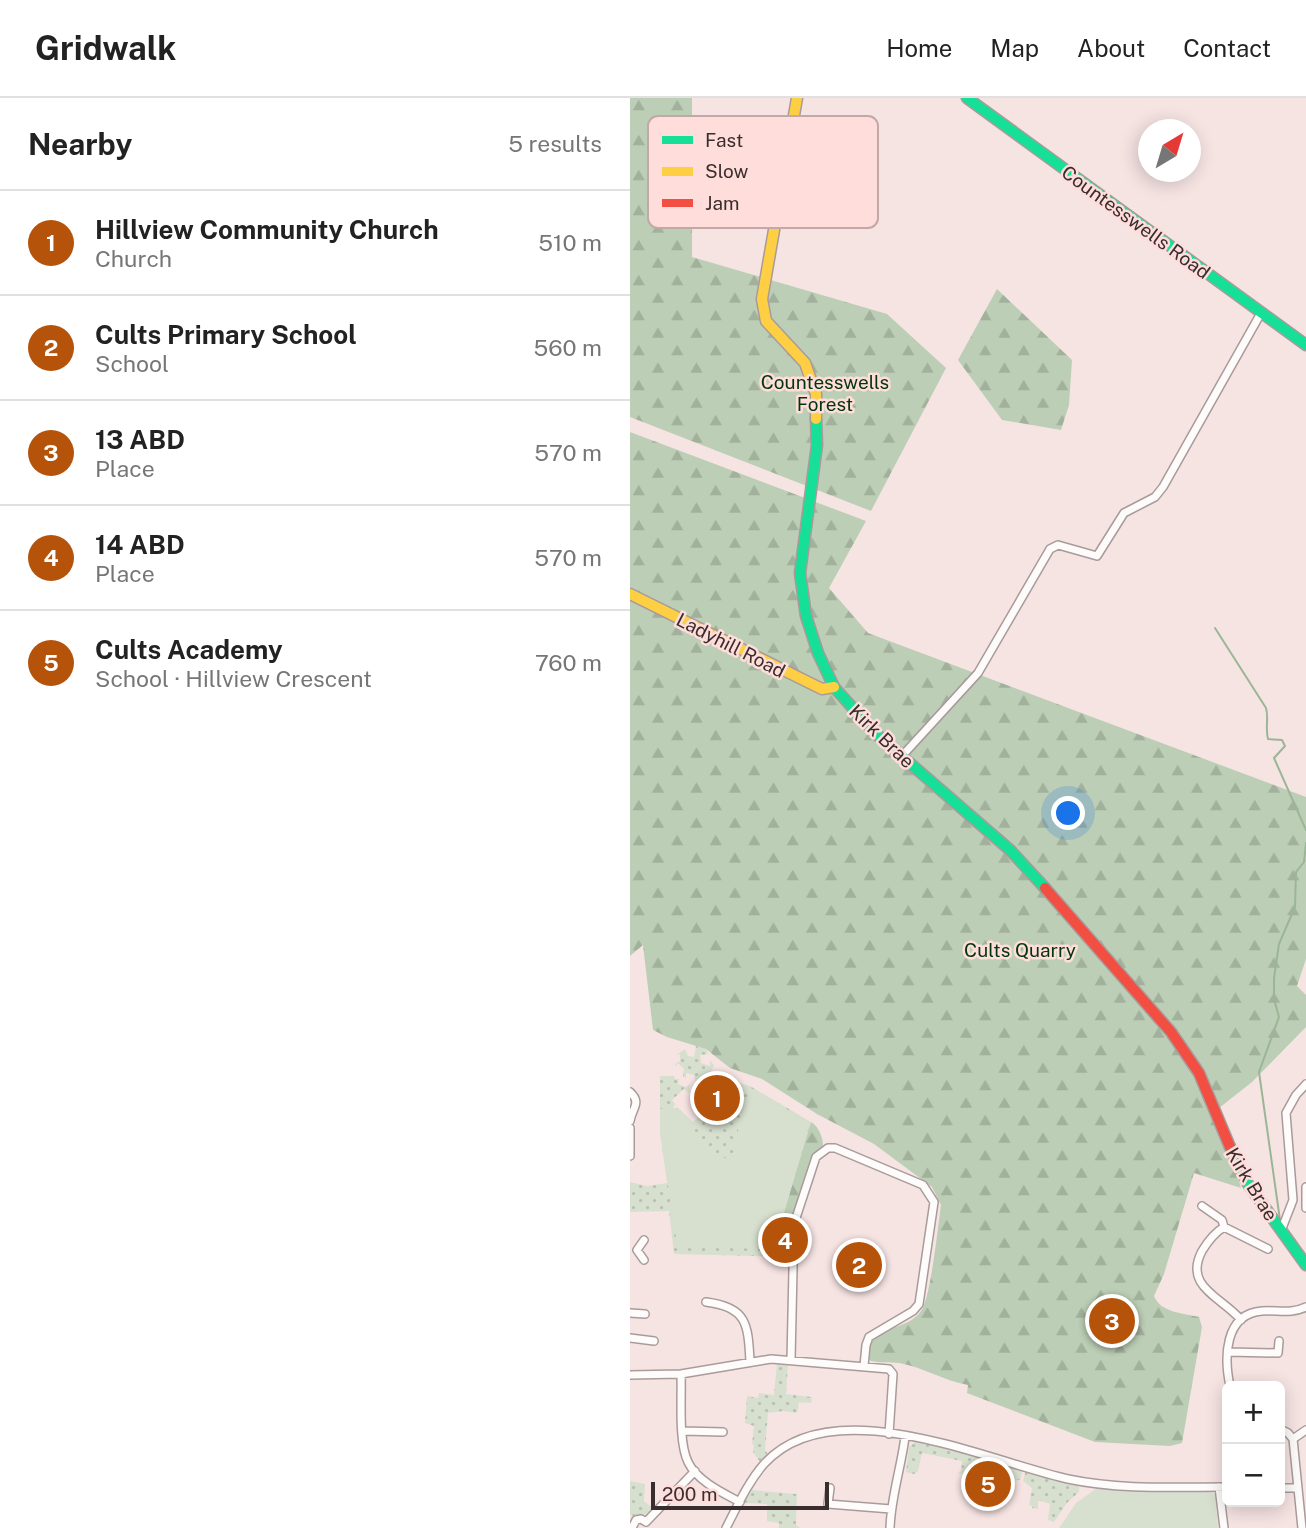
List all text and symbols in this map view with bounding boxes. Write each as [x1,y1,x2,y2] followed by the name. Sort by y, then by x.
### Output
[35,29,176,67] text: Gridwalk
[886,34,952,62] text: Home
[990,34,1039,62] text: Map
[1077,34,1145,62] text: About
[1183,34,1271,62] text: Contact
[648,116,878,228] legend
[1138,119,1201,182] north arrow
[28,126,132,162] text: Nearby
[705,129,743,151] text: Fast
[508,130,602,157] text: 5 results
[705,160,749,182] text: Slow
[1058,161,1214,283] street label: Countesswells Road
[705,192,739,214] text: Jam
[95,214,439,245] text: Hillview Community Church
[46,229,56,256] text: 1
[538,229,602,256] text: 510 m
[95,245,172,272] text: Church
[95,319,357,350] text: Cults Primary School
[44,334,58,361] text: 2
[534,334,602,361] text: 560 m
[95,350,169,377] text: School
[761,371,889,415] park label: Countesswells Forest
[95,424,185,455] text: 13 ABD
[43,439,59,466] text: 3
[534,439,602,466] text: 570 m
[95,455,155,482] text: Place
[95,529,185,560] text: 14 ABD
[43,544,59,571] text: 4
[534,544,602,571] text: 570 m
[95,560,155,587] text: Place
[673,608,789,682] street label: Ladyhill Road
[95,634,283,665] text: Cults Academy
[43,649,59,676] text: 5
[535,649,602,676] text: 760 m
[95,665,372,692] text: School · Hillview Crescent
[845,700,919,772] street label: Kirk Brae
[1051,796,1085,830] your location
[964,939,1076,961] park label: Cults Quarry
[694,1072,740,1124] pin: 1
[1222,1143,1282,1225] street label: Kirk Brae
[762,1214,808,1266] pin: 4
[836,1239,882,1291] pin: 2
[1089,1295,1135,1347] pin: 3
[1222,1381,1285,1507] map controls
[1222,1381,1285,1444] button: +
[1222,1444,1285,1507] button: −
[965,1458,1011,1510] pin: 5
[651,1479,830,1511] scale bar
[662,1483,718,1505] text: 200 m

